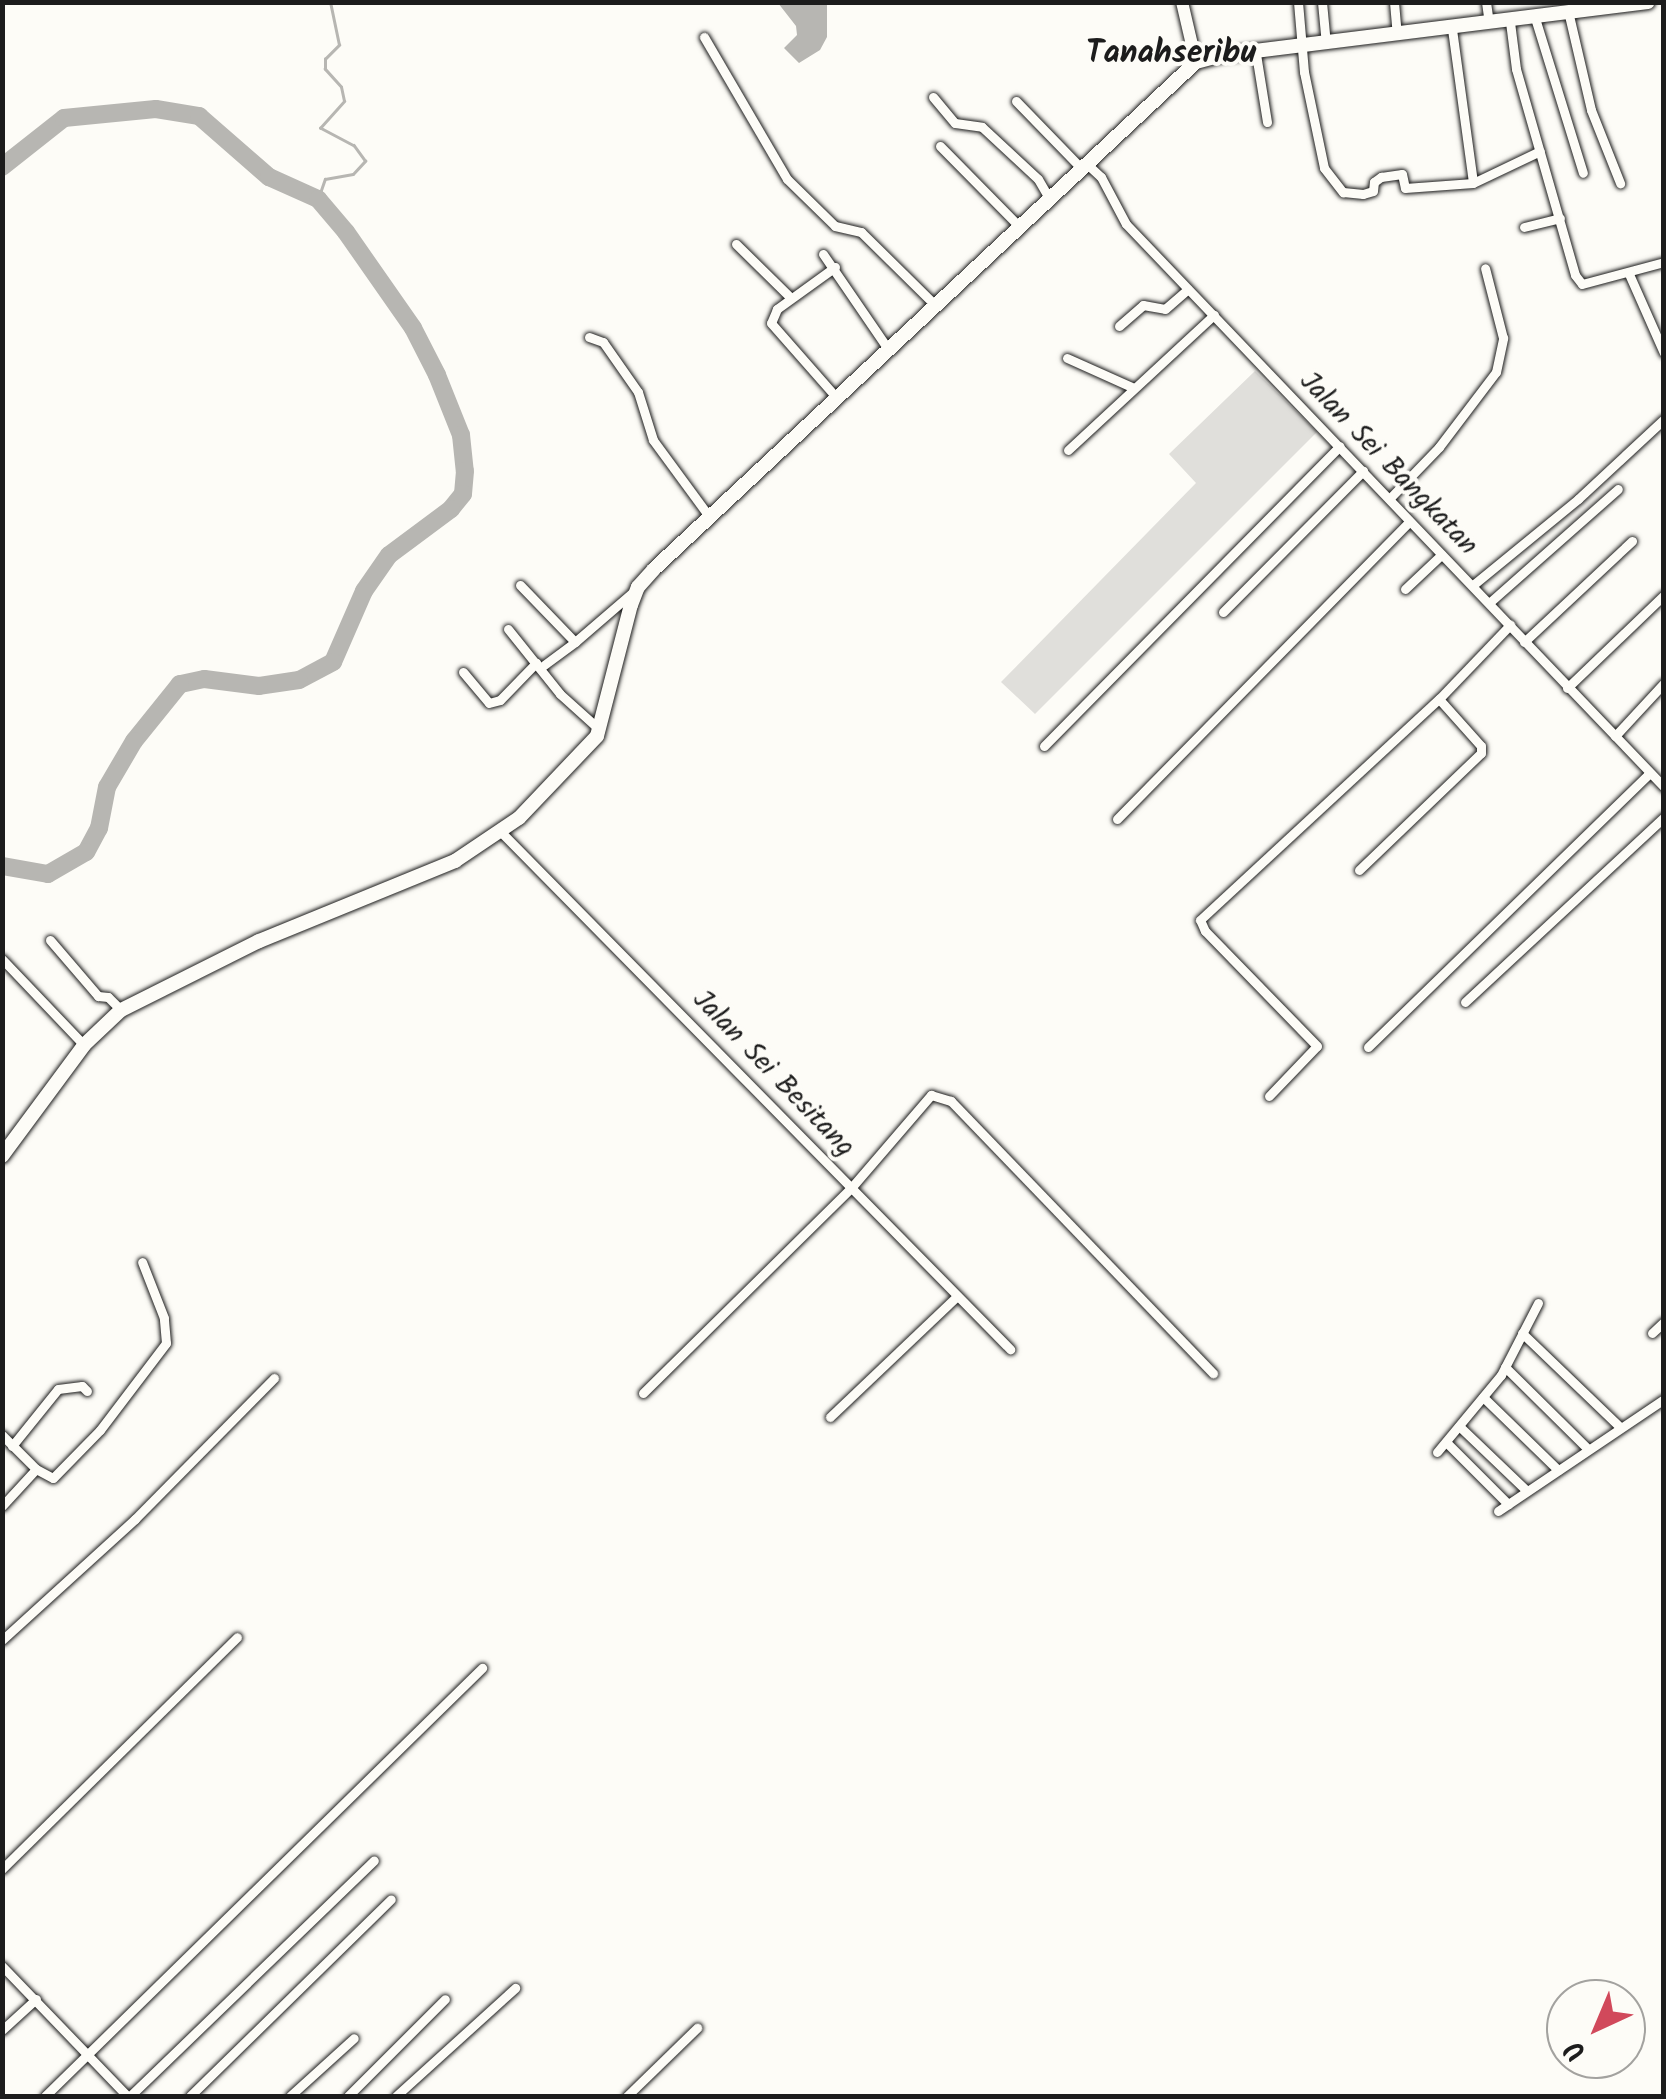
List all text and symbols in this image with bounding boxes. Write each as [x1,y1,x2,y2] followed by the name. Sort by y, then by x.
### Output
[1086,35,1256,73] district label: Tanahseribu
[1292,365,1484,563] street label: Jalan Sei Bangkatan
[685,984,861,1164] street label: Jalan Sei Besitang
[1546,1979,1646,2079] north arrow
[1555,2028,1598,2071] text: U

